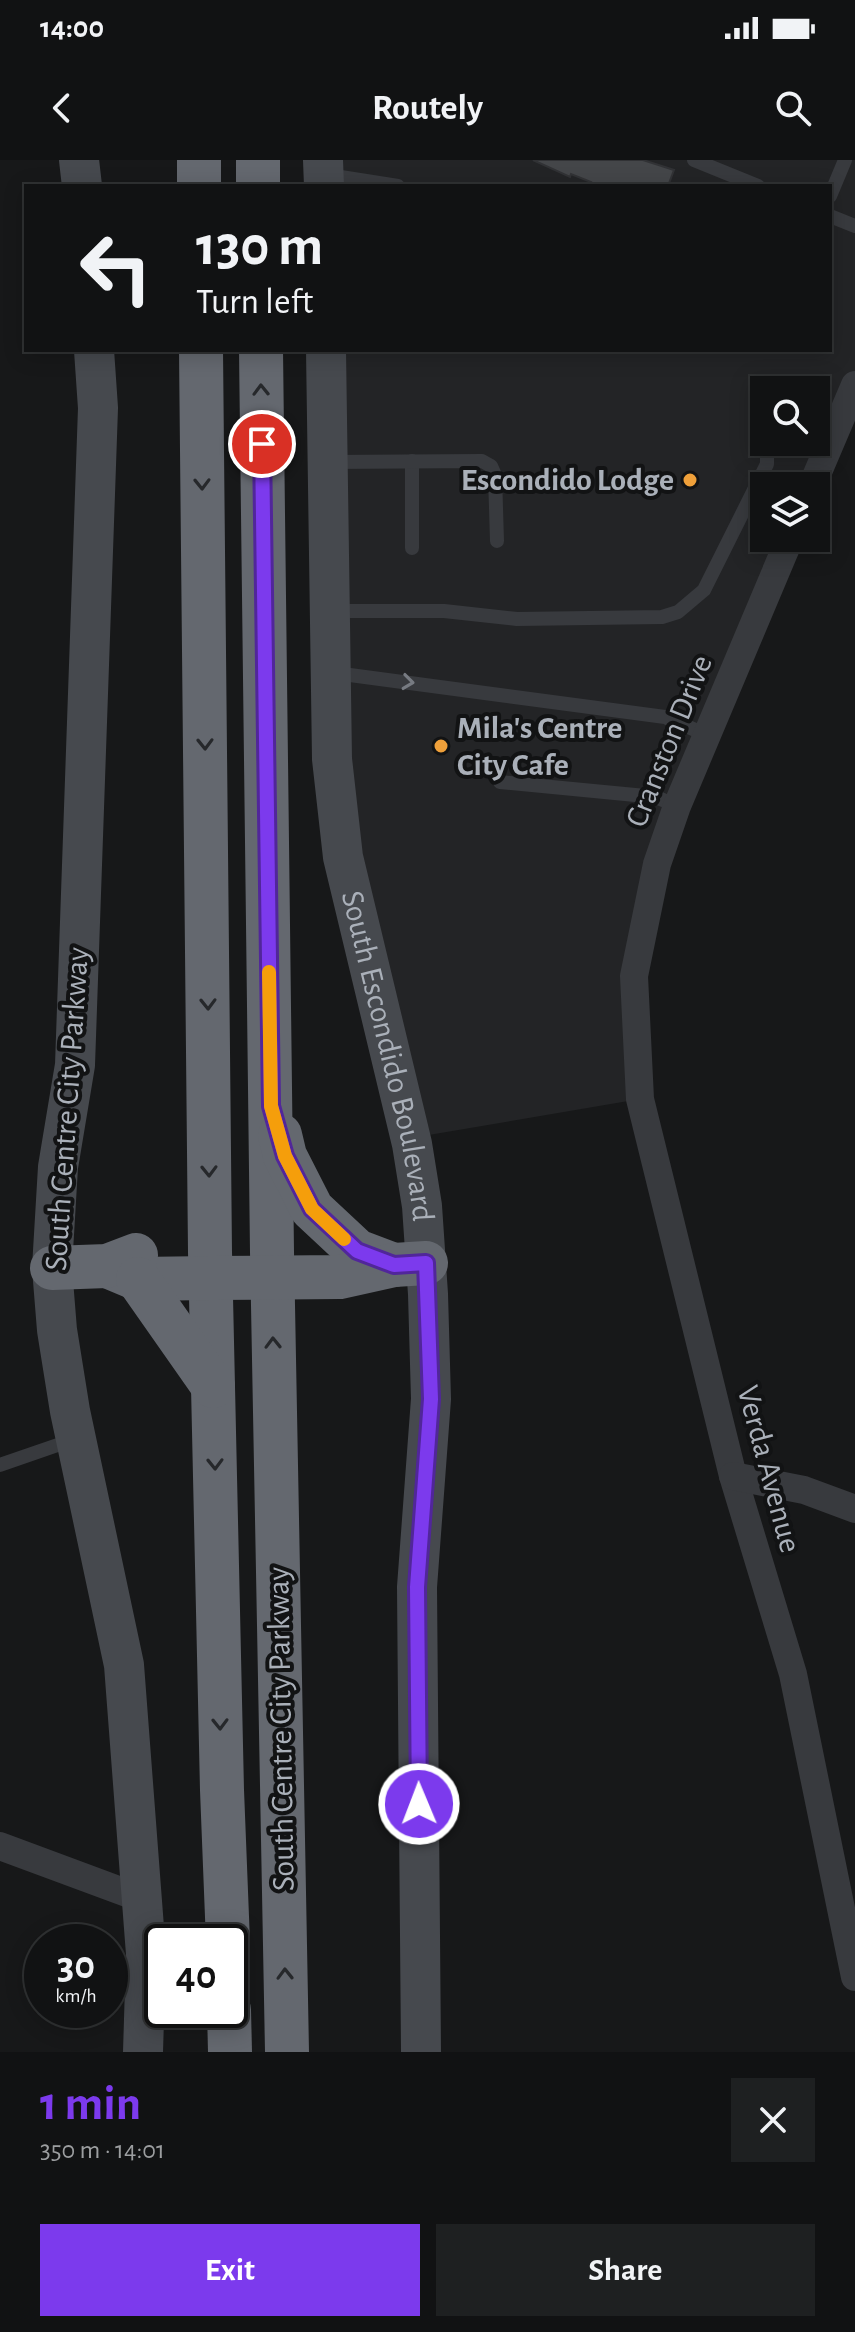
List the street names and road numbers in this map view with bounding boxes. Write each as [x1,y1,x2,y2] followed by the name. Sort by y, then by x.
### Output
[620,650,718,832] street label: Cranston Drive
[336,888,439,1222] street label: South Escondido Boulevard
[40,946,94,1272] street label: South Centre City Parkway
[731,1382,807,1556] street label: Verda Avenue
[262,1566,300,1891] street label: South Centre City Parkway

